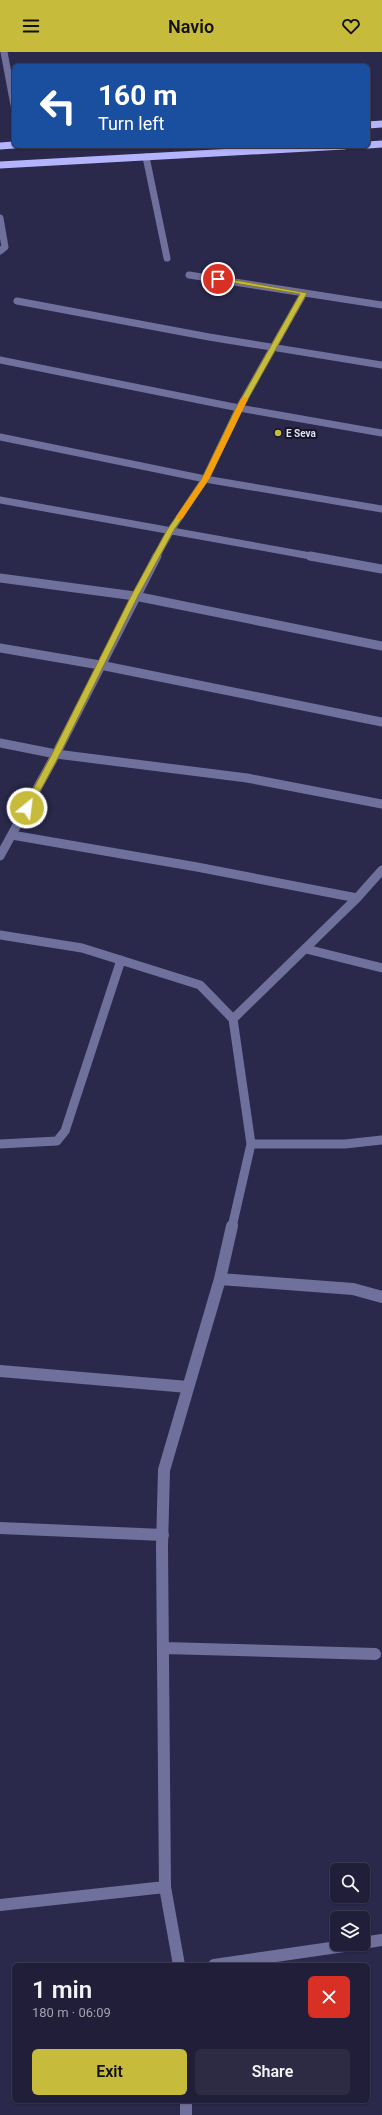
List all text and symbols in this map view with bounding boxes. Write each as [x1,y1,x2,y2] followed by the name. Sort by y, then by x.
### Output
[20,15,42,37] icon: menu
[340,15,362,37] icon: heart
[168,16,214,37] text: Navio
[98,79,177,112] text: 160 m
[32,80,84,132] icon: left
[98,113,164,134] text: Turn left
[201,262,235,296] pin
[207,268,229,290] icon: arrive
[273,428,283,438] marker: E Seva
[286,428,317,439] place label: E Seva
[6,787,48,829] position arrow
[330,1863,370,1951] map controls
[330,1863,370,1903] button: search
[330,1911,370,1951] button: layers
[32,1976,92,2004] text: 1 min
[308,1976,350,2018] button: close
[32,2005,111,2020] text: 180 m · 06:09
[32,2049,187,2095] button: Exit
[195,2049,350,2095] button: Share

